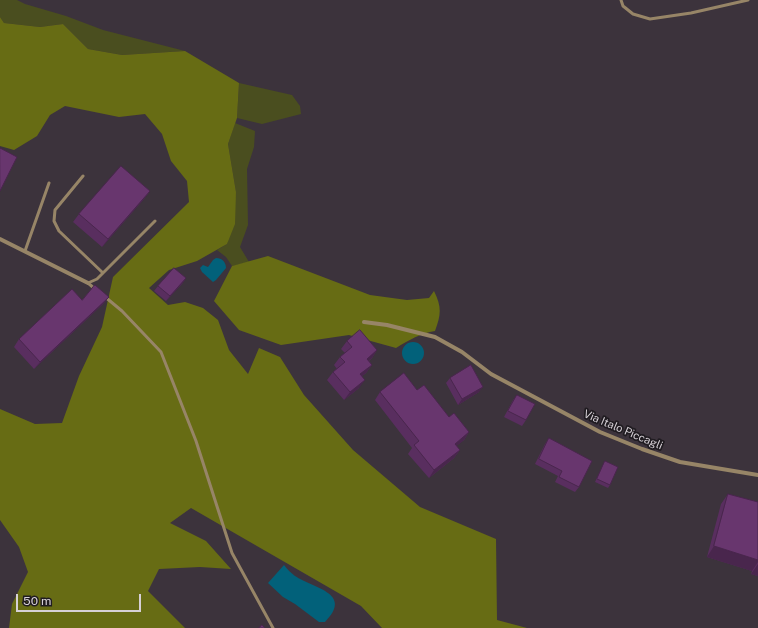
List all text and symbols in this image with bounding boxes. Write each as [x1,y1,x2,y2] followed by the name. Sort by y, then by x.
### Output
[581,407,665,453] street label: Via Italo Piccagli
[18,586,143,612] scale bar
[23,594,51,608] text: 50 m

